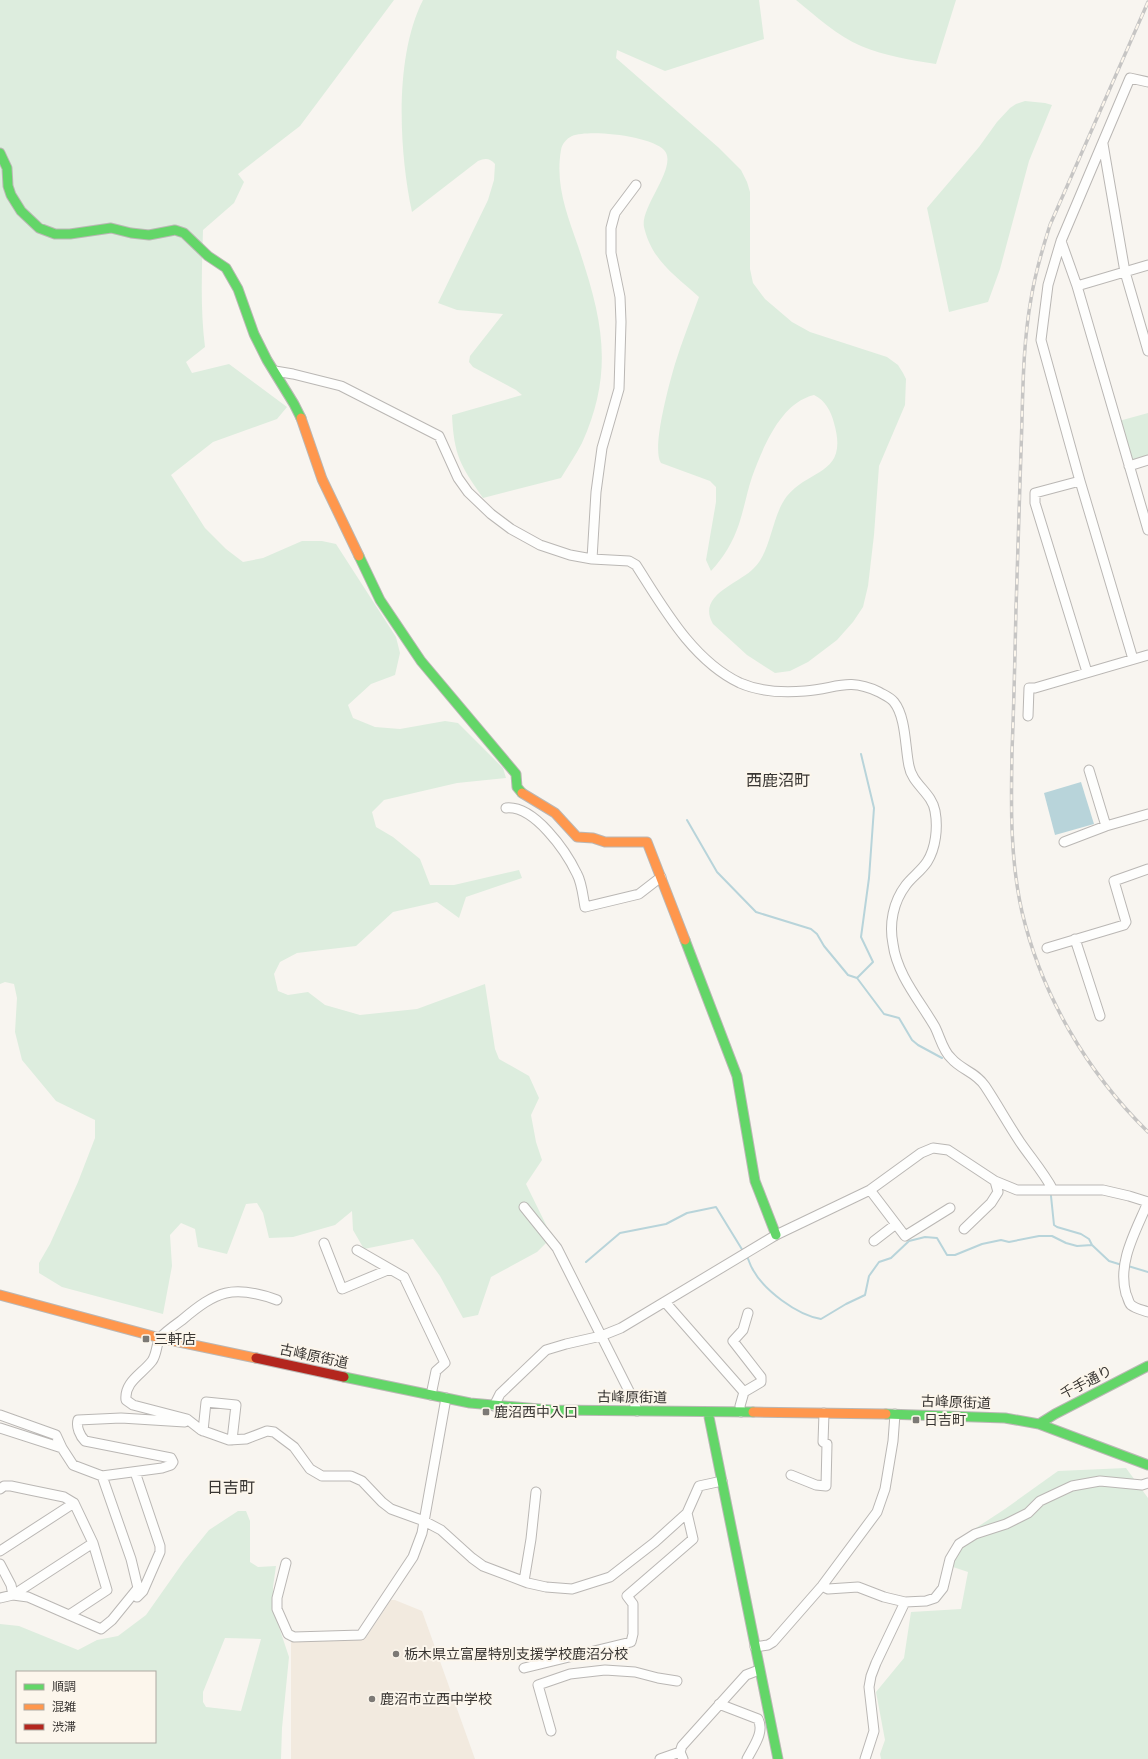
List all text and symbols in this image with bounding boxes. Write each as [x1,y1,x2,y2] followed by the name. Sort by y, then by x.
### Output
[746,771,810,790] district label: 西鹿沼町
[154,1331,196,1347] place label: 三軒店
[141,1334,151,1344] marker: 三軒店
[278,1341,350,1371] street label: 古峰原街道
[1057,1362,1115,1402] street label: 千手通り
[597,1388,667,1406] street label: 古峰原街道
[921,1393,991,1411] street label: 古峰原街道
[494,1404,578,1420] place label: 鹿沼西中入口
[481,1407,491,1417] marker: 鹿沼西中入口
[924,1412,966,1428] place label: 日吉町
[911,1415,921,1425] marker: 日吉町
[207,1478,255,1497] district label: 日吉町
[404,1646,628,1662] place label: 栃木県立富屋特別支援学校鹿沼分校
[391,1649,401,1659] marker: 栃木県立富屋特別支援学校鹿沼分校
[16,1671,156,1743] legend
[52,1680,76,1694] text: 順調
[380,1691,492,1707] place label: 鹿沼市立西中学校
[367,1694,377,1704] marker: 鹿沼市立西中学校
[52,1700,76,1714] text: 混雑
[52,1720,76,1734] text: 渋滞

